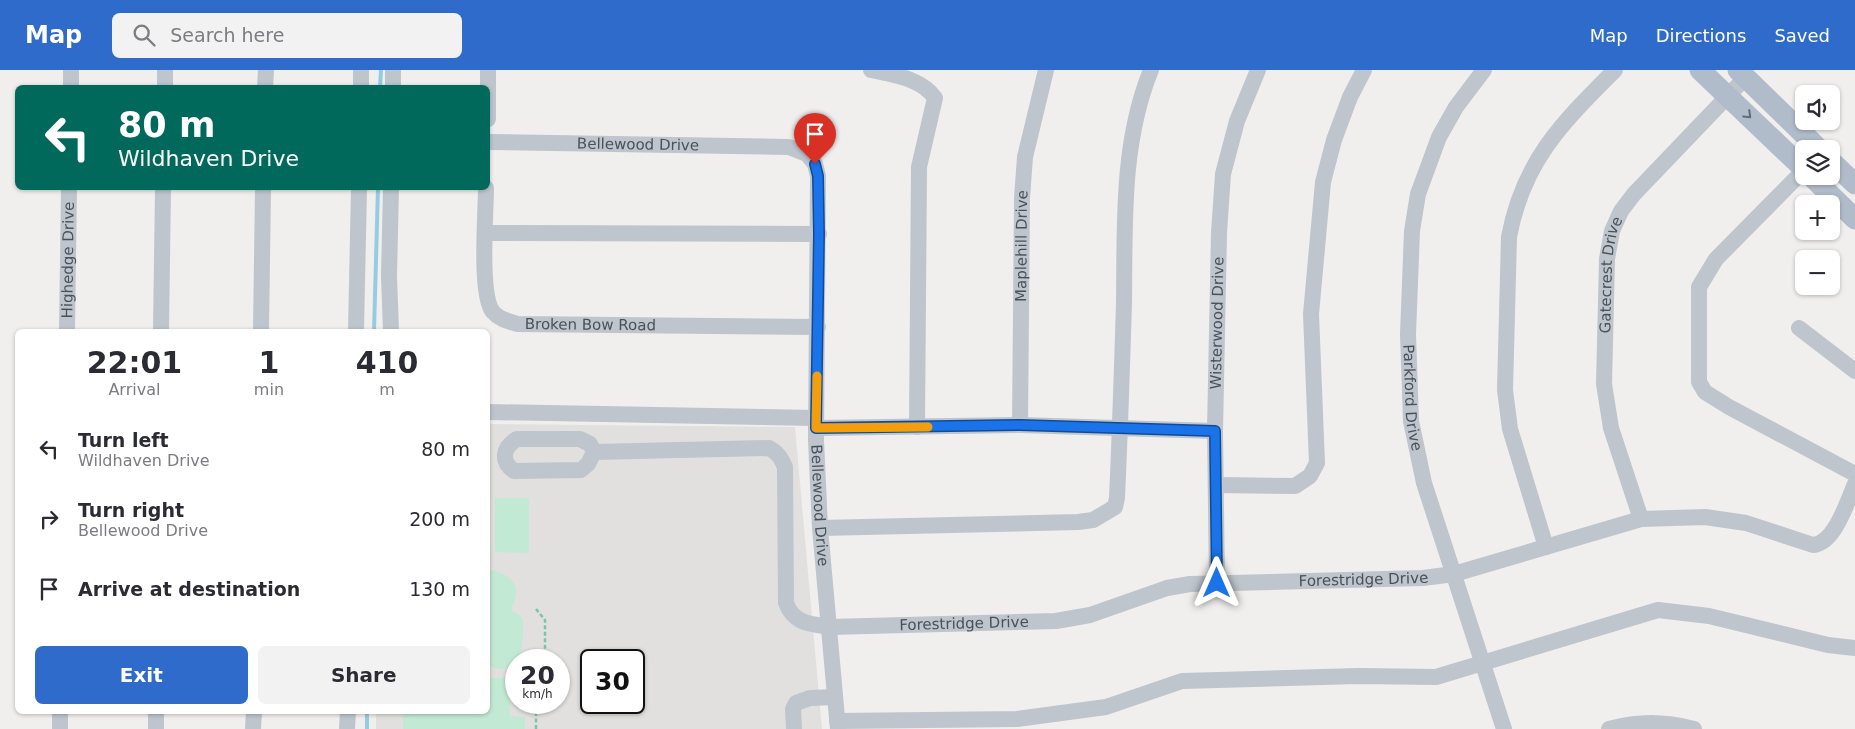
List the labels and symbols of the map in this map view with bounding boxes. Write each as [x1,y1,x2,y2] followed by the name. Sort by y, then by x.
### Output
[1742,110,1751,119] one-way arrow
[794,113,836,164] pin
[577,134,699,155] street label: Bellewood Drive
[1012,189,1032,302] street label: Maplehill Drive
[58,201,78,319] street label: Highedge Drive
[1596,214,1626,334] street label: Gatecrest Drive
[1207,256,1228,390] street label: Wisterwood Drive
[525,315,656,334] street label: Broken Bow Road
[1399,344,1426,453] street label: Parkford Drive
[807,444,832,567] street label: Bellewood Drive
[1190,556,1242,608] position arrow
[1298,568,1429,590] street label: Forestridge Drive
[899,613,1029,634] street label: Forestridge Drive
[580,649,645,714] speed limit sign: 30

